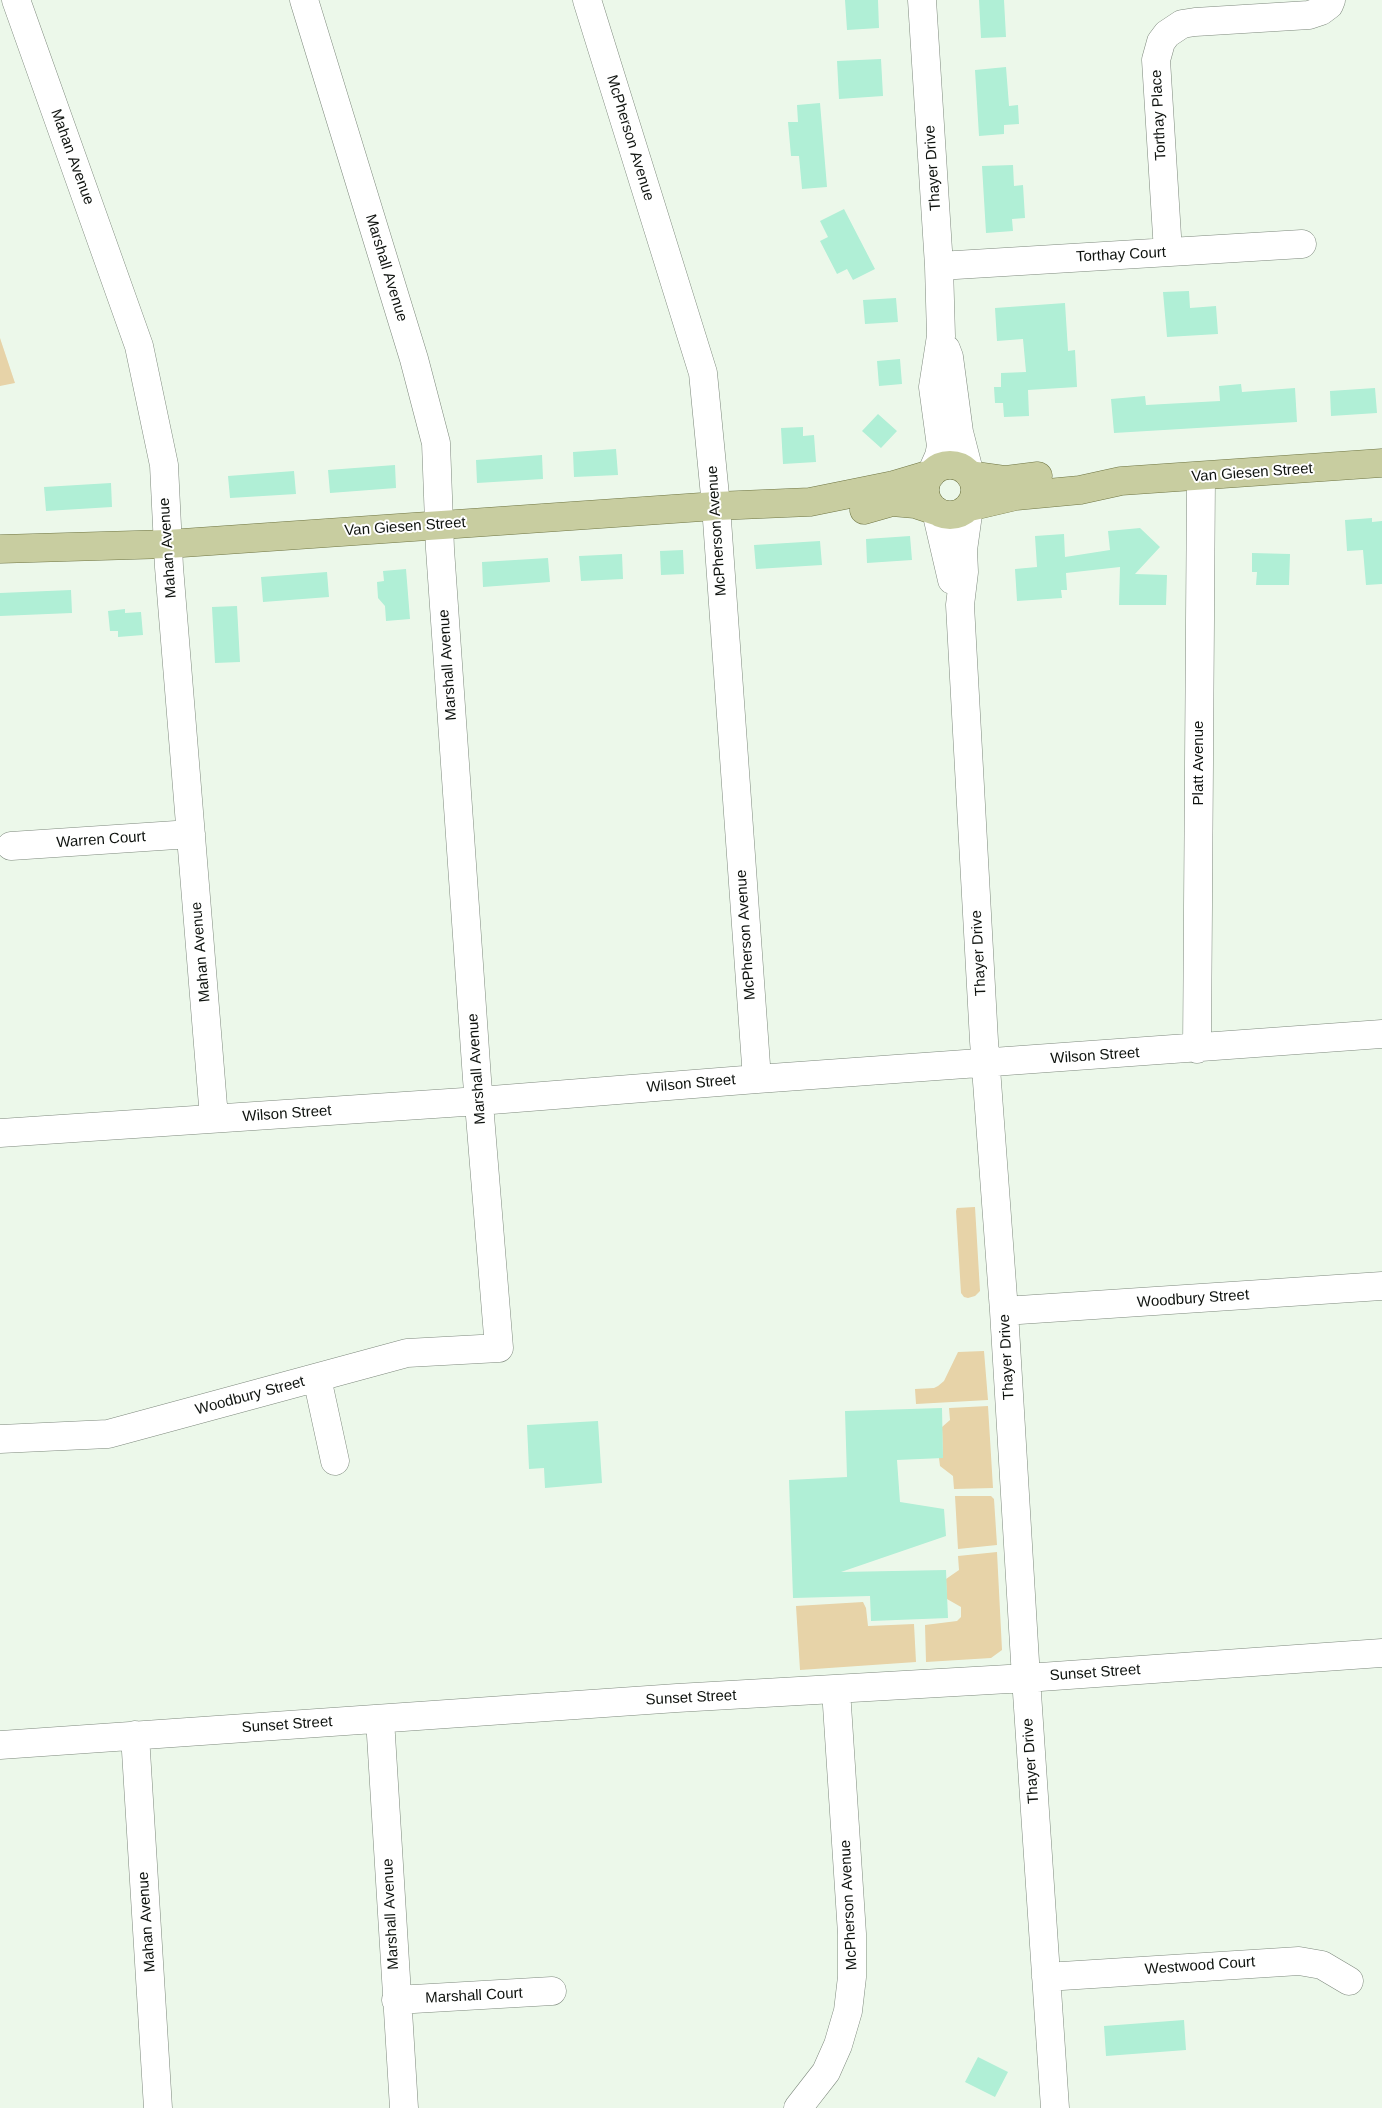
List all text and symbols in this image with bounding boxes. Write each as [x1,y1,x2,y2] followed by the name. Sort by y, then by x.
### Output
[1148,69,1170,161] street label: Torthay Place
[602,73,658,203] street label: McPherson Avenue
[46,107,98,207] street label: Mahan Avenue
[921,125,945,211] street label: Thayer Drive
[361,212,411,324] street label: Marshall Avenue
[1076,244,1166,266] street label: Torthay Court
[1191,460,1313,486] street label: Van Giesen Street
[703,465,731,597] street label: McPherson Avenue
[156,497,180,599] street label: Mahan Avenue
[344,514,466,540] street label: Van Giesen Street
[435,609,461,721] street label: Marshall Avenue
[1190,721,1208,805] street label: Platt Avenue
[56,828,146,852] street label: Warren Court
[732,869,760,1001] street label: McPherson Avenue
[188,901,214,1003] street label: Mahan Avenue
[968,910,990,996] street label: Thayer Drive
[464,1013,490,1125] street label: Marshall Avenue
[1050,1044,1140,1068] street label: Wilson Street
[646,1071,736,1097] street label: Wilson Street
[242,1102,332,1126] street label: Wilson Street
[1136,1286,1250,1312] street label: Woodbury Street
[996,1314,1018,1400] street label: Thayer Drive
[193,1373,307,1419] street label: Woodbury Street
[1049,1661,1141,1685] street label: Sunset Street
[645,1687,737,1709] street label: Sunset Street
[241,1713,333,1737] street label: Sunset Street
[1019,1718,1043,1804] street label: Thayer Drive
[837,1839,861,1971] street label: McPherson Avenue
[379,1858,403,1970] street label: Marshall Avenue
[135,1871,159,1973] street label: Mahan Avenue
[1144,1953,1256,1979] street label: Westwood Court
[425,1984,523,2008] street label: Marshall Court

